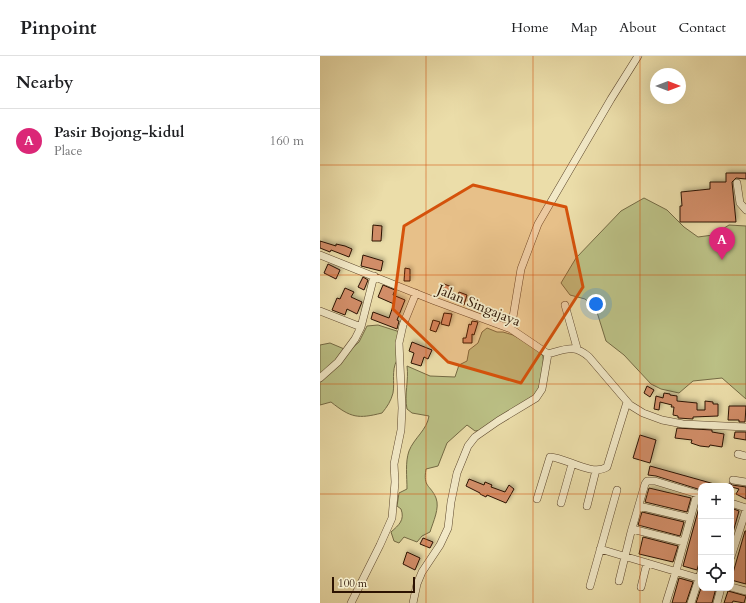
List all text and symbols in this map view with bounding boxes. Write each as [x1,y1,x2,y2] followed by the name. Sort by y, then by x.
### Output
[20,15,97,41] text: Pinpoint
[511,18,549,37] text: Home
[571,18,597,37] text: Map
[619,18,656,37] text: About
[678,18,726,37] text: Contact
[650,68,686,104] north arrow
[16,71,73,94] text: Nearby
[54,122,184,142] text: Pasir Bojong-kidul
[24,132,34,150] text: A
[270,132,304,150] text: 160 m
[54,142,82,160] text: Place
[709,227,735,260] pin: A
[432,279,523,331] street label: Jalan Singajaya
[586,294,606,314] your location
[698,483,734,591] map controls
[698,483,734,519] button: +
[698,519,734,555] button: −
[698,555,734,591] button: locate
[332,575,415,594] scale bar
[338,576,367,591] text: 100 m

